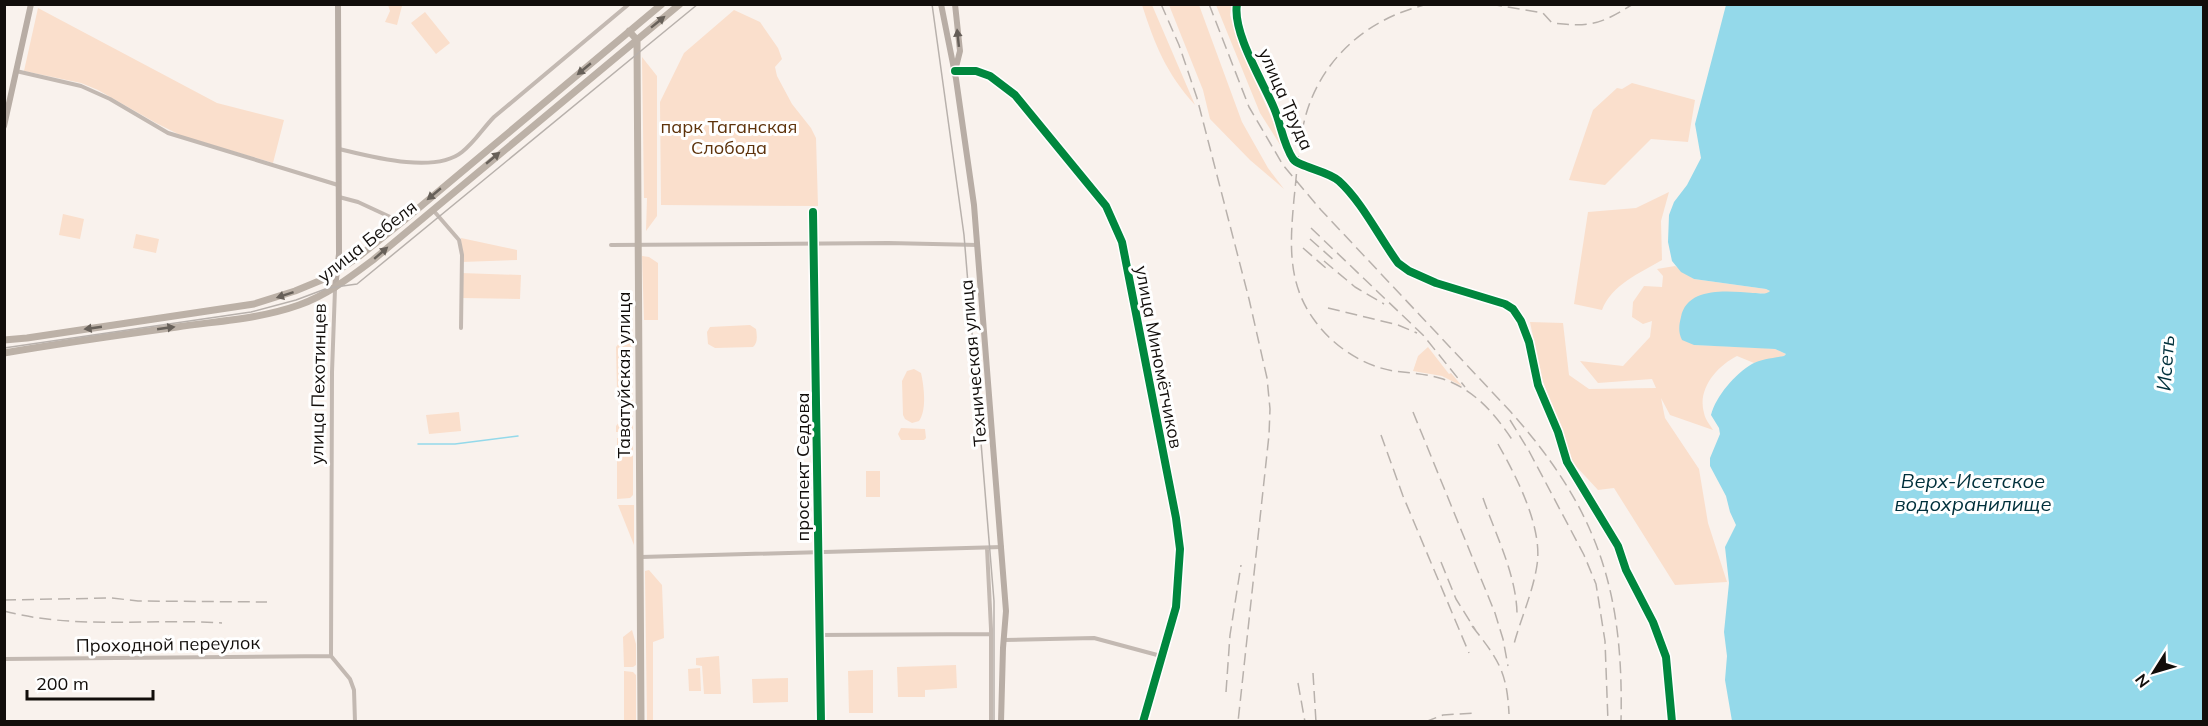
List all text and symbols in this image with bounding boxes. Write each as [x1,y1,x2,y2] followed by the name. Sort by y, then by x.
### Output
[650,16,666,29] one-way arrow
[953,28,963,47] one-way arrow
[1253,45,1319,153] street label: улица Труда
[576,62,592,75] one-way arrow
[661,115,797,159] park label: парк Таганская Слобода
[485,152,501,165] one-way arrow
[427,187,442,199] one-way arrow
[313,195,421,287] street label: улица Бебеля
[373,247,388,260] one-way arrow
[1130,264,1188,450] street label: улица Миномётчиков
[954,279,992,447] street label: Техническая улица
[276,290,294,300] one-way arrow
[612,292,635,458] street label: Таватуйская улица
[305,303,331,465] street label: улица Пехотинцев
[84,324,103,333] one-way arrow
[157,324,176,333] one-way arrow
[2151,334,2179,392] water label: Исеть
[791,392,814,542] street label: проспект Седова
[1894,468,2052,516] water label: Верх-Исетское водохранилище
[76,631,261,657] street label: Проходной переулок
[2124,642,2184,702] north arrow
[27,663,153,701] scale bar
[2130,670,2154,692] text: N
[36,672,89,695] text: 200 m

